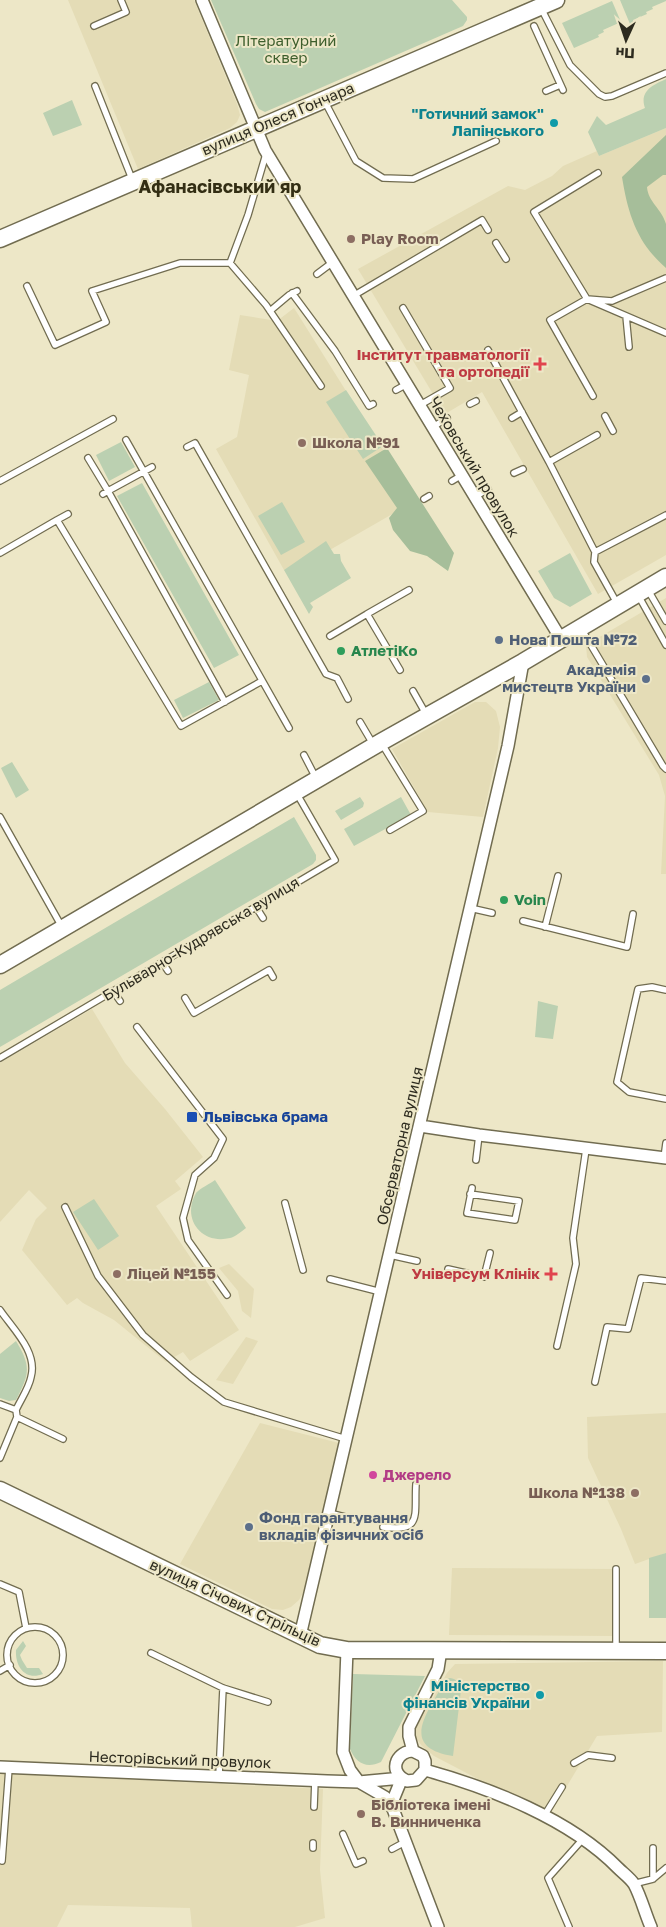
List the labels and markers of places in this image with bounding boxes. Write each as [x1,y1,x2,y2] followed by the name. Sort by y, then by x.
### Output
[412,104,544,139] place label: "Готичний замок" Лапінського
[548,117,560,129] marker: "Готичний замок" Лапінського
[361,229,439,247] place label: Play Room
[345,233,357,245] marker: Play Room
[356,345,530,380] place label: Інститут травматології та ортопедії
[533,357,547,371] marker: Інститут травматології та ортопедії
[312,433,400,451] place label: Школа №91
[296,437,308,449] marker: Школа №91
[509,630,637,648] place label: Нова Пошта №72
[493,634,505,646] marker: Нова Пошта №72
[351,641,418,659] place label: АтлетіКо
[335,645,347,657] marker: АтлетіКо
[502,660,636,695] place label: Академія мистецтв України
[640,673,652,685] marker: Академія мистецтв України
[514,890,546,908] place label: Voin
[498,894,510,906] marker: Voin
[203,1107,328,1125] place label: Львівська брама
[185,1110,199,1124] marker: Львівська брама
[127,1264,216,1282] place label: Ліцей №155
[412,1264,540,1282] place label: Універсум Клінік
[544,1267,558,1281] marker: Універсум Клінік
[111,1268,123,1280] marker: Ліцей №155
[383,1465,451,1483] place label: Джерело
[367,1469,379,1481] marker: Джерело
[528,1483,625,1501] place label: Школа №138
[629,1487,641,1499] marker: Школа №138
[259,1508,424,1543] place label: Фонд гарантування вкладів фізичних осіб
[243,1521,255,1533] marker: Фонд гарантування вкладів фізичних осіб
[403,1676,530,1711] place label: Міністерство фінансів України
[534,1689,546,1701] marker: Міністерство фінансів України
[371,1795,491,1830] place label: Бібліотека імені В. Винниченка
[355,1808,367,1820] marker: Бібліотека імені В. Винниченка

